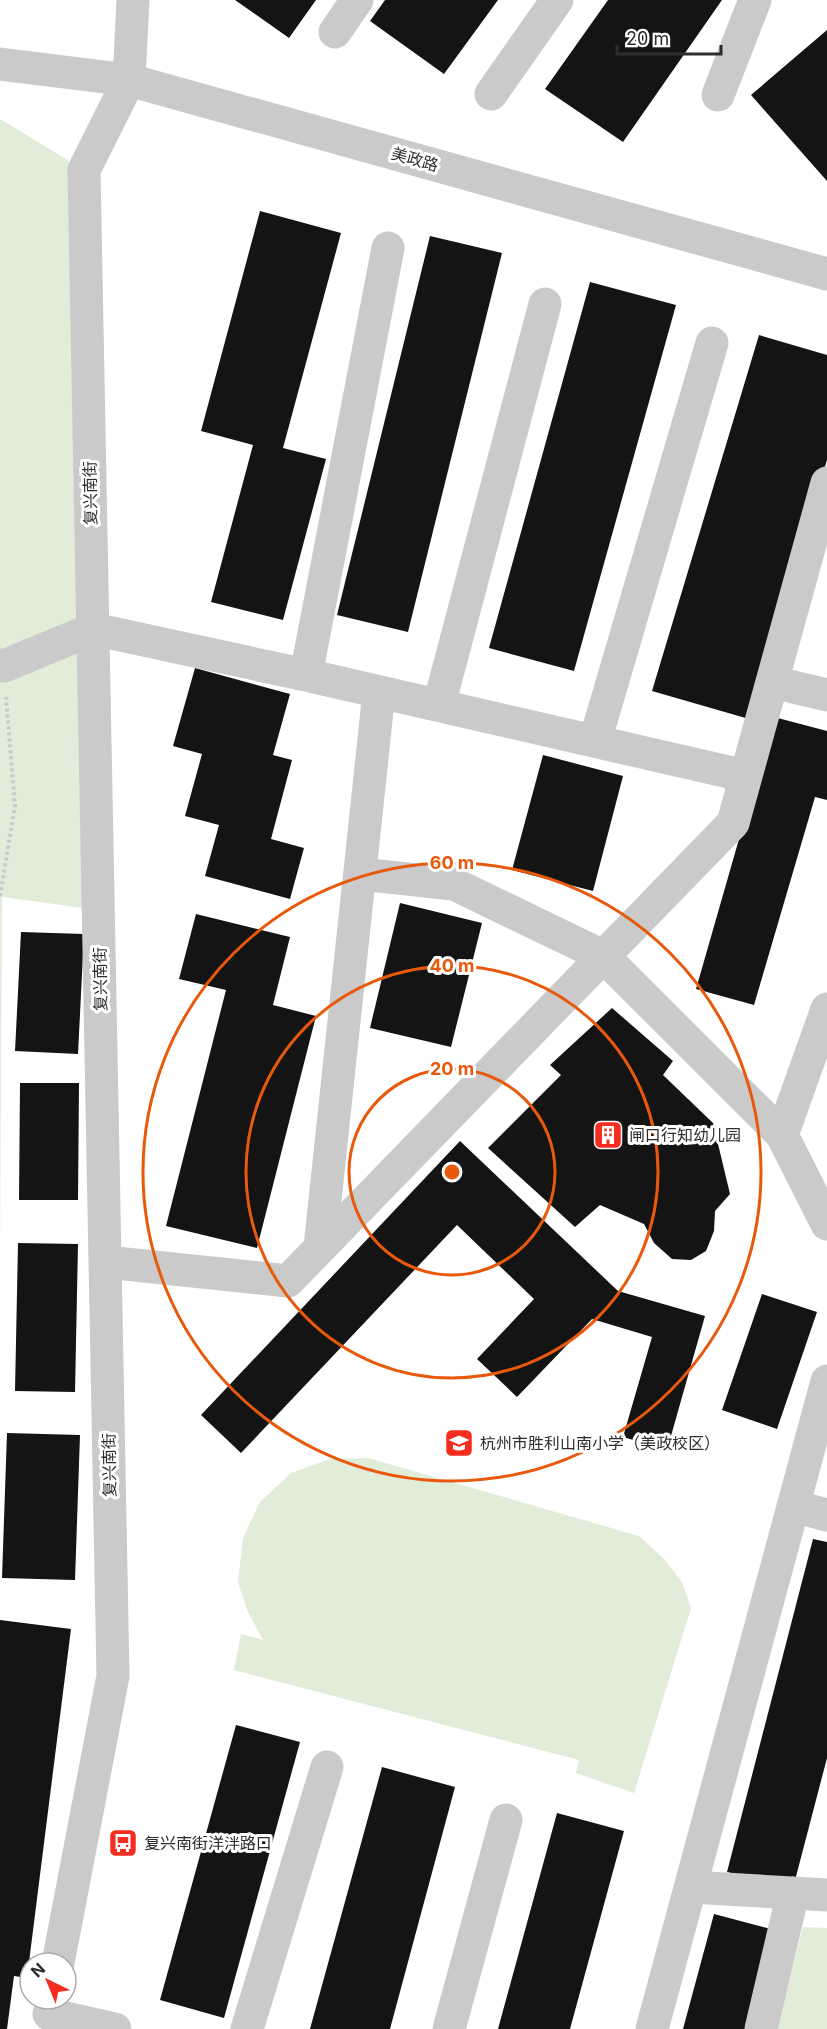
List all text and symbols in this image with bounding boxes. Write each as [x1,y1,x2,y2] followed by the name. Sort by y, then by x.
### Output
[617,18,720,56] scale bar
[626,28,669,49] text: 20 m
[389,143,441,175] street label: 美政路
[79,461,101,525] street label: 复兴南街
[430,852,474,873] text: 60 m
[89,947,111,1011] street label: 复兴南街
[430,955,475,976] text: 40 m
[430,1058,474,1079] text: 20 m
[592,1119,624,1151] building icon: 闸口行知幼儿园
[629,1125,741,1145] place label: 闸口行知幼儿园
[442,1162,462,1182] centre of rings
[443,1427,475,1459] school or university icon: 杭州市胜利山南小学（美政校区）
[98,1433,120,1497] street label: 复兴南街
[480,1433,720,1453] place label: 杭州市胜利山南小学（美政校区）
[107,1827,139,1859] bus stop icon: 复兴南街洋泮路口
[144,1833,272,1853] place label: 复兴南街洋泮路口
[18,1951,78,2011] north arrow
[26,1959,49,1982] text: N

